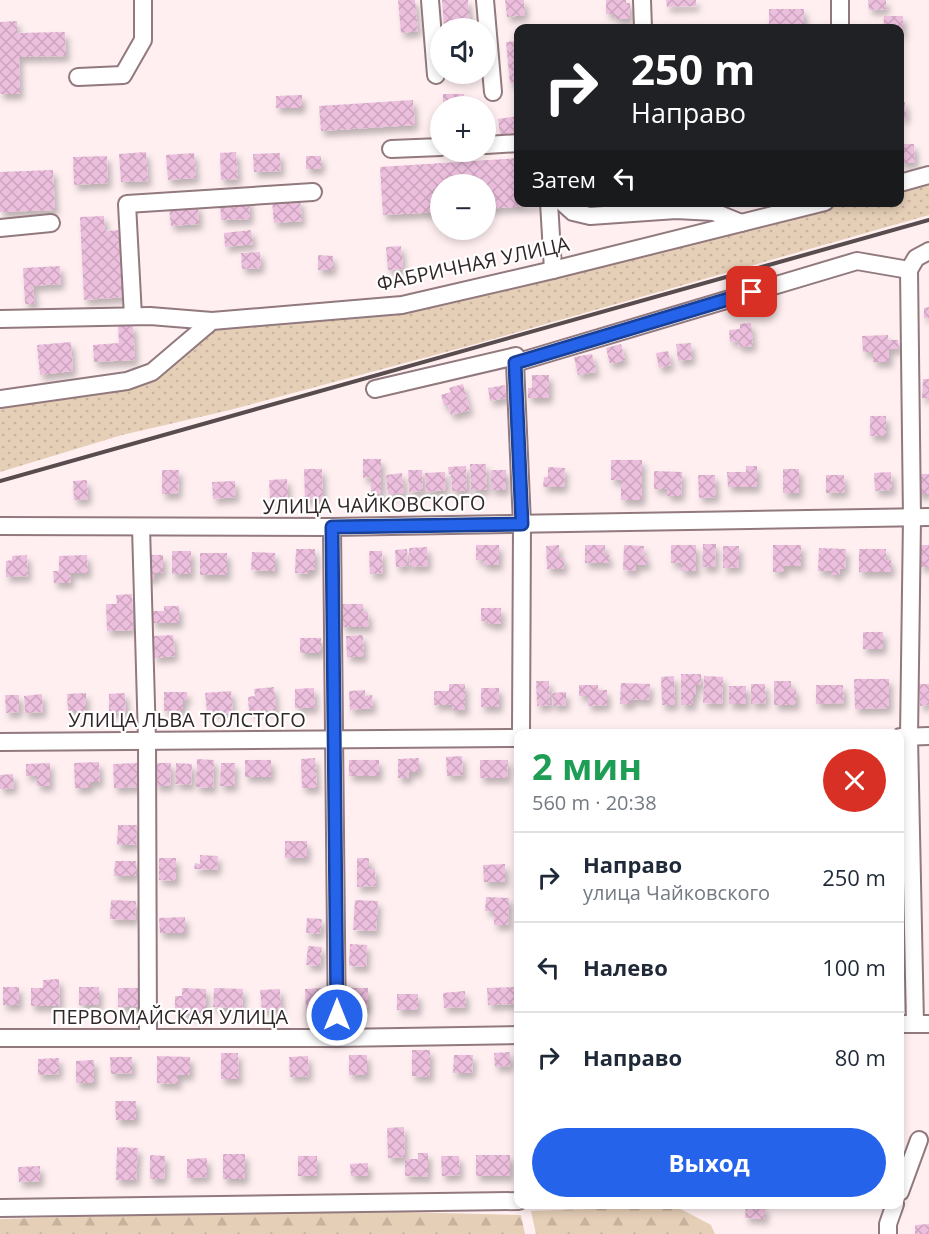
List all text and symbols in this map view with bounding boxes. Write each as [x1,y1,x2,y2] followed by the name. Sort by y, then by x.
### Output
[430,18,496,240] map controls
[430,18,496,84] button: sound
[631,40,755,97] text: 250 m
[532,48,610,126] icon: right
[631,94,746,131] text: Направо
[430,96,496,162] button: +
[608,162,641,195] icon: left
[532,164,596,194] text: Затем
[430,174,496,240] button: −
[374,230,572,297] street label: ФАБРИЧНАЯ УЛИЦА
[726,266,777,317] pin
[735,275,768,308] icon: arrive
[262,489,486,520] street label: УЛИЦА ЧАЙКОВСКОГО
[68,706,306,733] street label: УЛИЦА ЛЬВА ТОЛСТОГО
[532,742,642,791] text: 2 мин
[823,749,886,812] button: close
[532,789,657,816] text: 560 m · 20:38
[583,849,682,879] text: Направо
[532,861,565,894] icon: right
[822,862,886,892] text: 250 m
[583,879,770,906] text: улица Чайковского
[532,951,565,984] icon: left
[583,952,668,982] text: Налево
[822,952,886,982] text: 100 m
[305,983,369,1047] position arrow
[52,1003,288,1030] street label: ПЕРВОМАЙСКАЯ УЛИЦА
[532,1041,565,1074] icon: right
[583,1042,682,1072] text: Направо
[835,1042,886,1072] text: 80 m
[532,1128,886,1197] button: Выход

